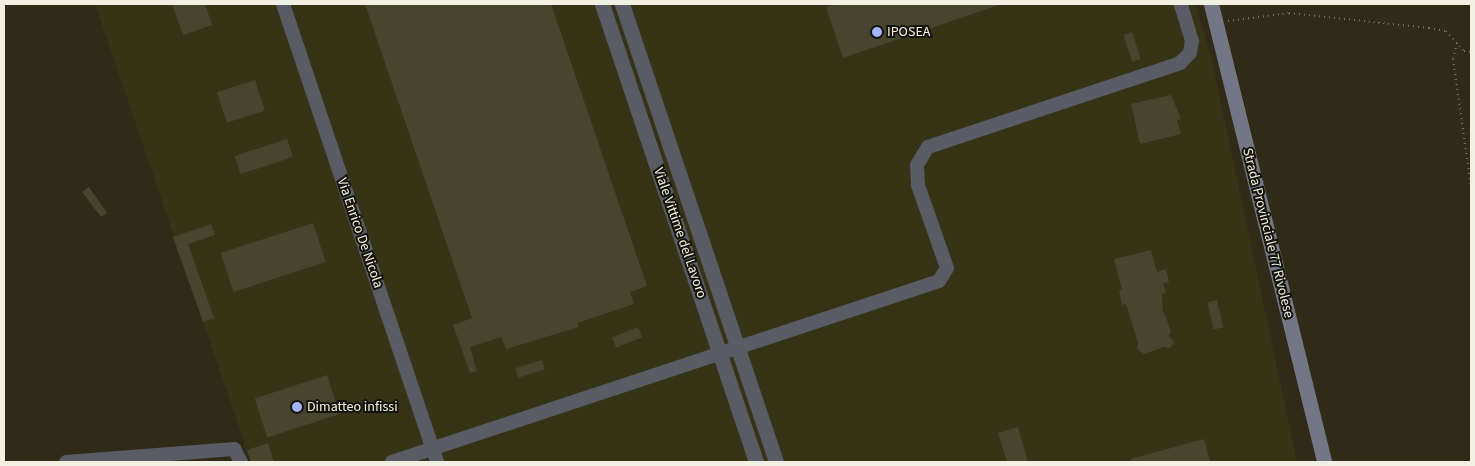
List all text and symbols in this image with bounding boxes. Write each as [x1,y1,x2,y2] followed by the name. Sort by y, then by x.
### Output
[887,24,930,40] place label: IPOSEA
[871,26,883,38] marker: IPOSEA
[1239,146,1297,320] street label: Strada Provinciale 77 Rivolese
[650,166,710,300] street label: Viale Vittime del Lavoro
[333,176,387,290] street label: Via Enrico De Nicola
[307,399,398,415] place label: Dimatteo infissi
[291,401,303,413] marker: Dimatteo infissi

